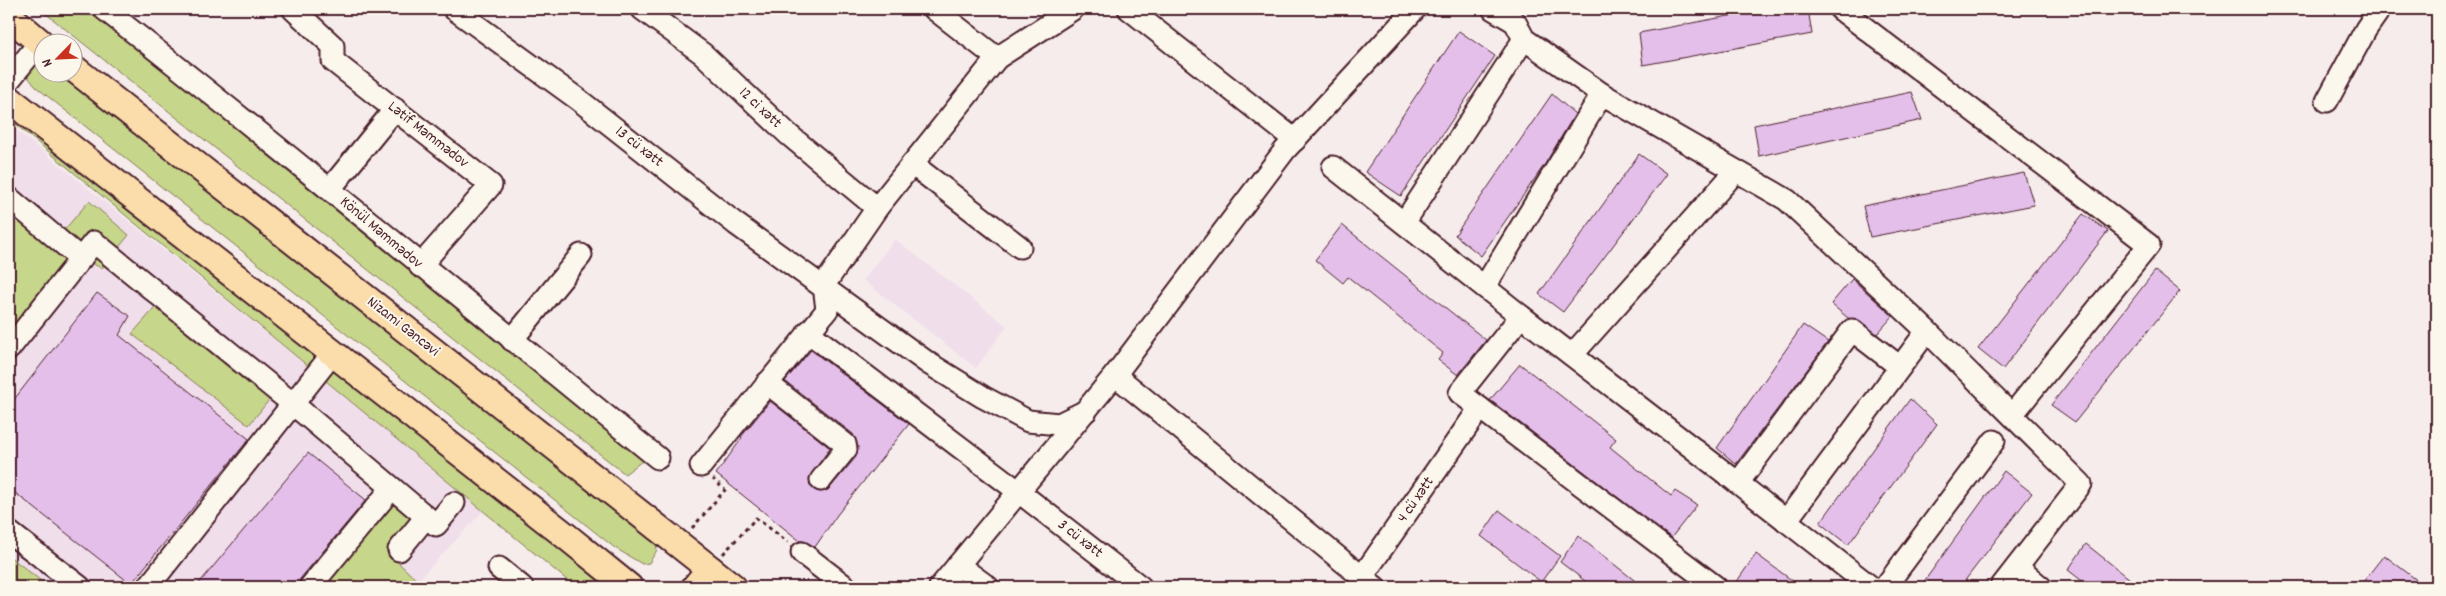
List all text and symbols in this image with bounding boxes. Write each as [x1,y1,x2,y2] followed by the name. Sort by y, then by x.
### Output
[32,32,82,82] north arrow
[37,55,58,70] text: N
[733,82,787,134] street label: 12 ci xətt
[382,96,474,174] street label: Lətif Məmmədov
[610,121,668,173] street label: 13 cü xətt
[334,191,428,275] street label: Könül Məmmədov
[362,291,444,363] street label: Nizami Gəncəvi
[1392,472,1440,528] street label: 4 cü xətt
[1052,514,1108,564] street label: 3 cü xətt

